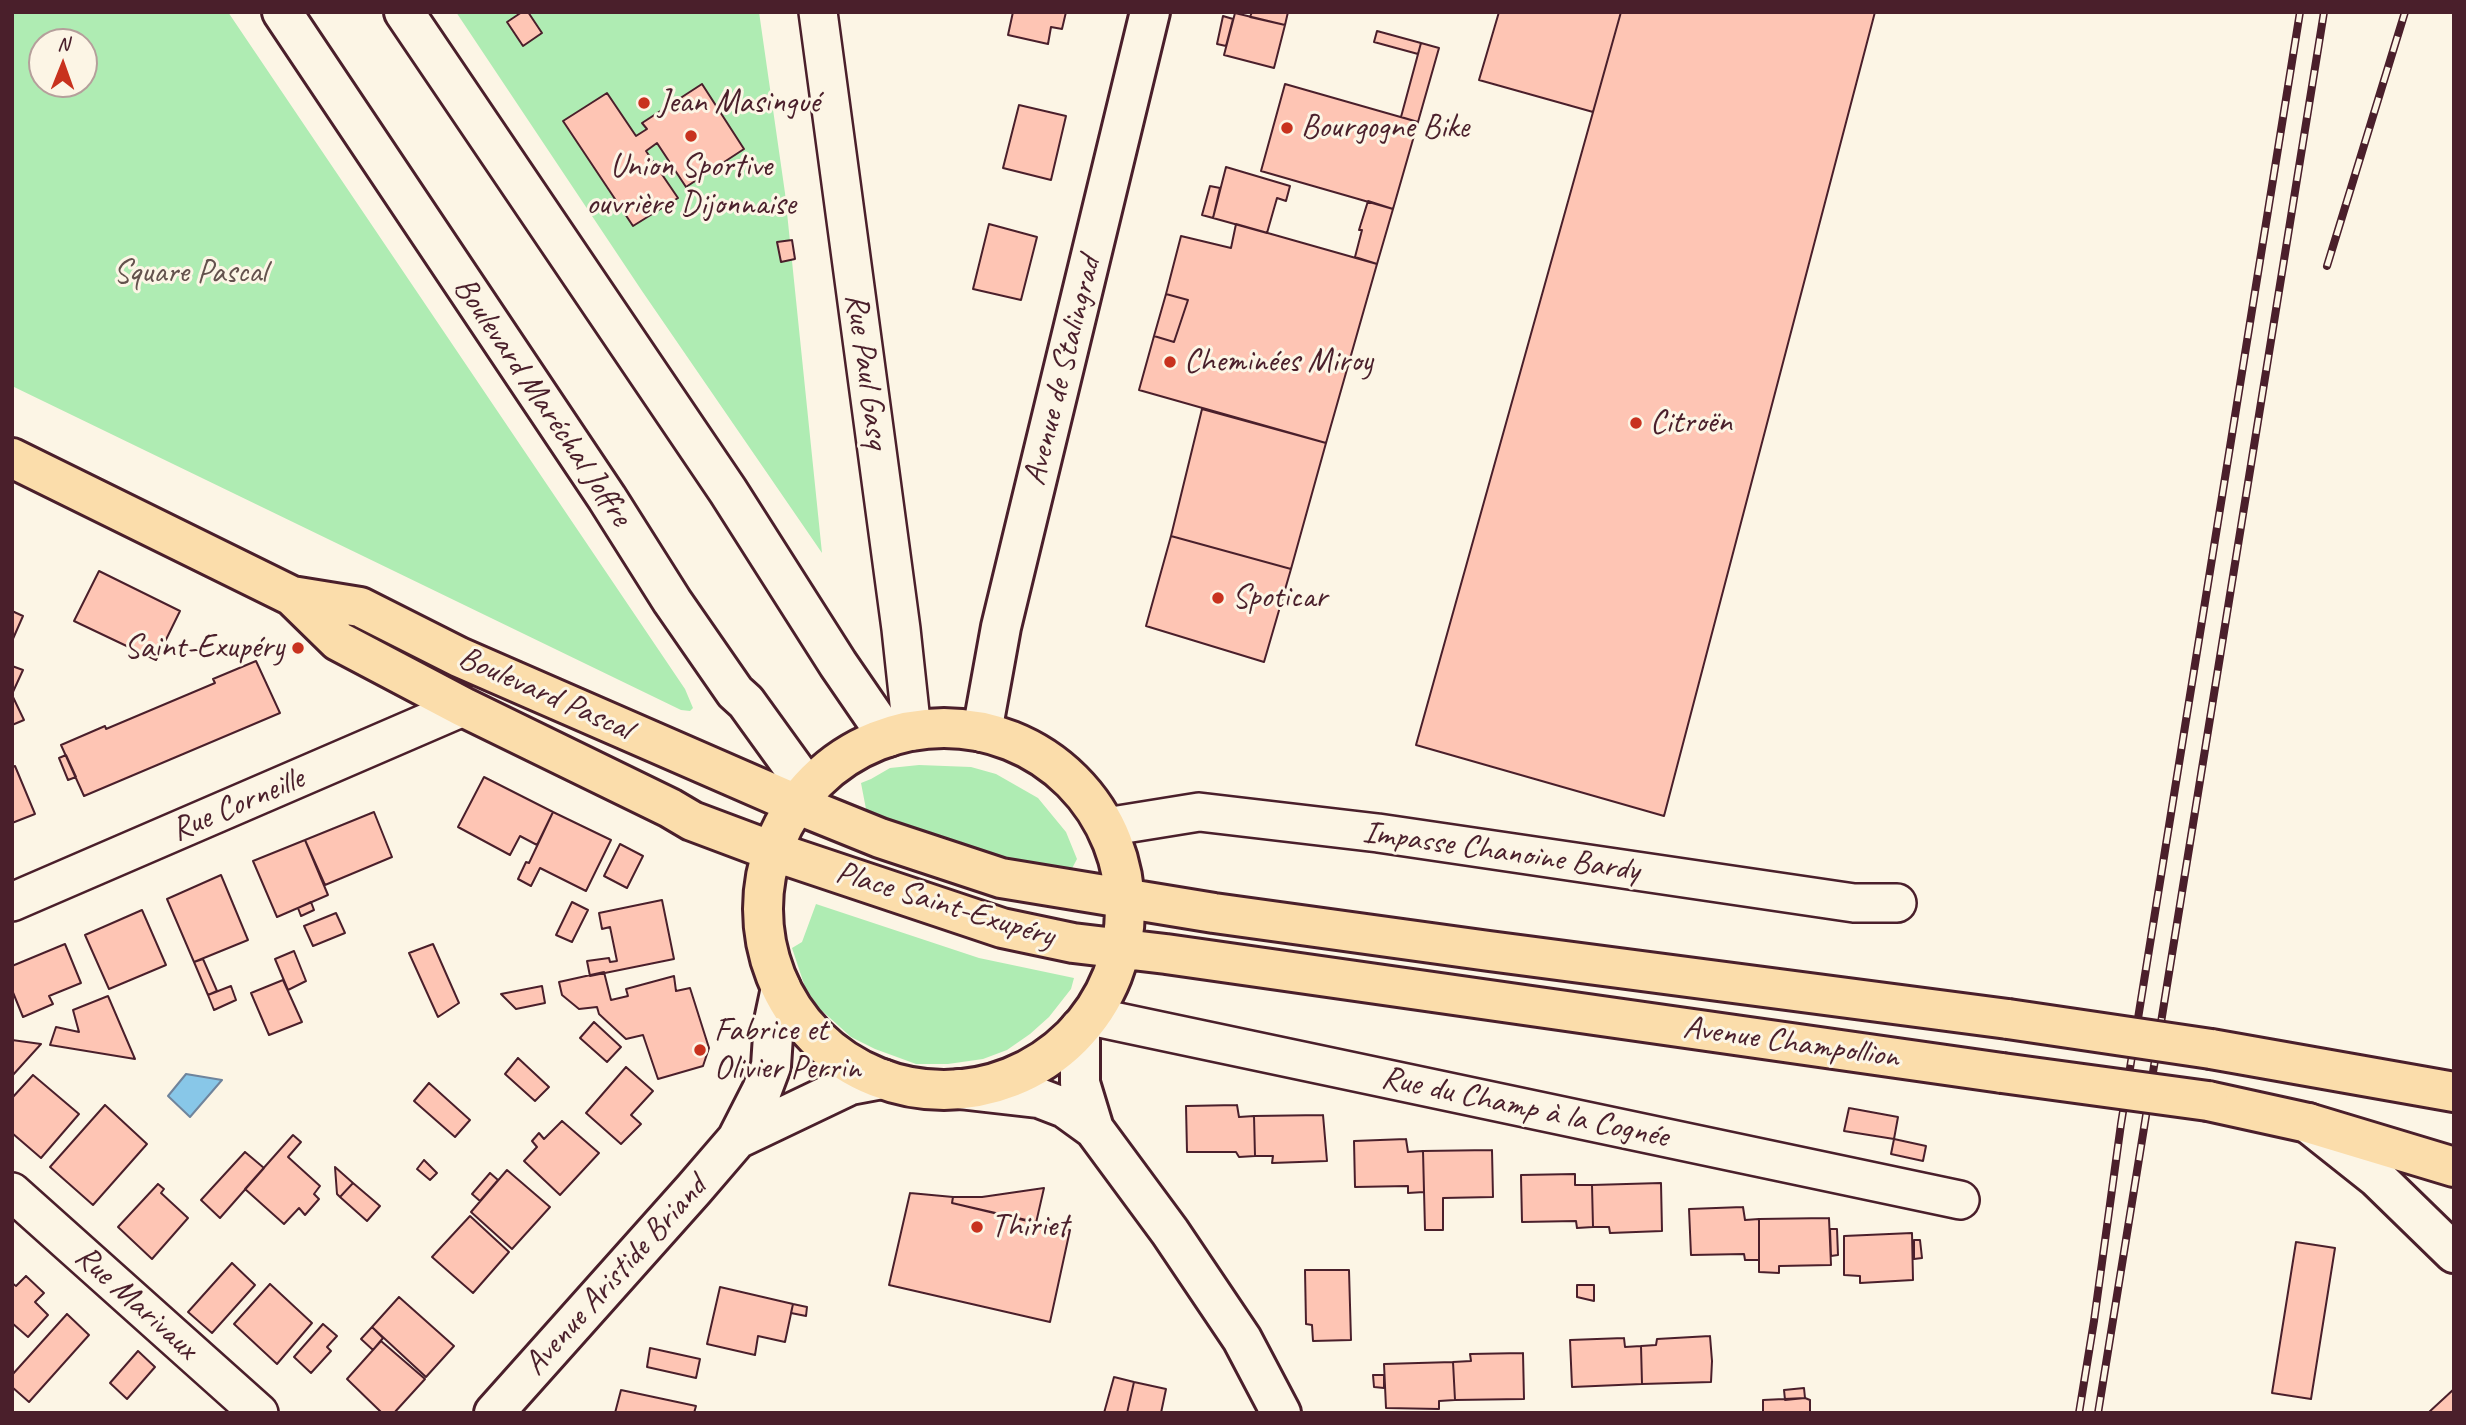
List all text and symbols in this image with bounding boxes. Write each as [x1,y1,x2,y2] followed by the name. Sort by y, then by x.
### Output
[28,28,98,98] north arrow
[57,32,69,56] text: N
[658,83,820,123] place label: Jean Masingué
[636,95,652,111] marker: Jean Masingué
[1301,108,1469,148] place label: Bourgogne Bike
[1279,120,1295,136] marker: Bourgogne Bike
[683,128,699,144] marker: Union Sportive ouvrière Dijonnaise
[586,147,796,225] place label: Union Sportive ouvrière Dijonnaise
[113,253,267,293] park label: Square Pascal
[1015,253,1111,489] street label: Avenue de Stalingrad
[444,270,640,534] street label: Boulevard Maréchal Joffre
[836,291,896,451] street label: Rue Paul Gasq
[1184,342,1373,382] place label: Cheminées Miroy
[1162,354,1178,370] marker: Cheminées Miroy
[1650,403,1732,443] place label: Citroën
[1628,415,1644,431] marker: Citroën
[1232,578,1327,618] place label: Spoticar
[1210,590,1226,606] marker: Spoticar
[124,628,284,668] place label: Saint-Exupéry
[452,638,638,750] street label: Boulevard Pascal
[290,640,306,656] marker: Saint-Exupéry
[166,759,310,851] street label: Rue Corneille
[1360,813,1642,891] street label: Impasse Chanoine Bardy
[831,853,1059,957] street label: Place Saint-Exupéry
[1681,1008,1901,1078] street label: Avenue Champollion
[714,1011,861,1089] place label: Fabrice et Olivier Perrin
[692,1042,708,1058] marker: Fabrice et Olivier Perrin
[1378,1058,1672,1158] street label: Rue du Champ à la Cognée
[516,1168,716,1384] street label: Avenue Aristide Briand
[991,1207,1068,1247] place label: Thiriet
[969,1219,985,1235] marker: Thiriet
[66,1237,206,1369] street label: Rue Marivaux

